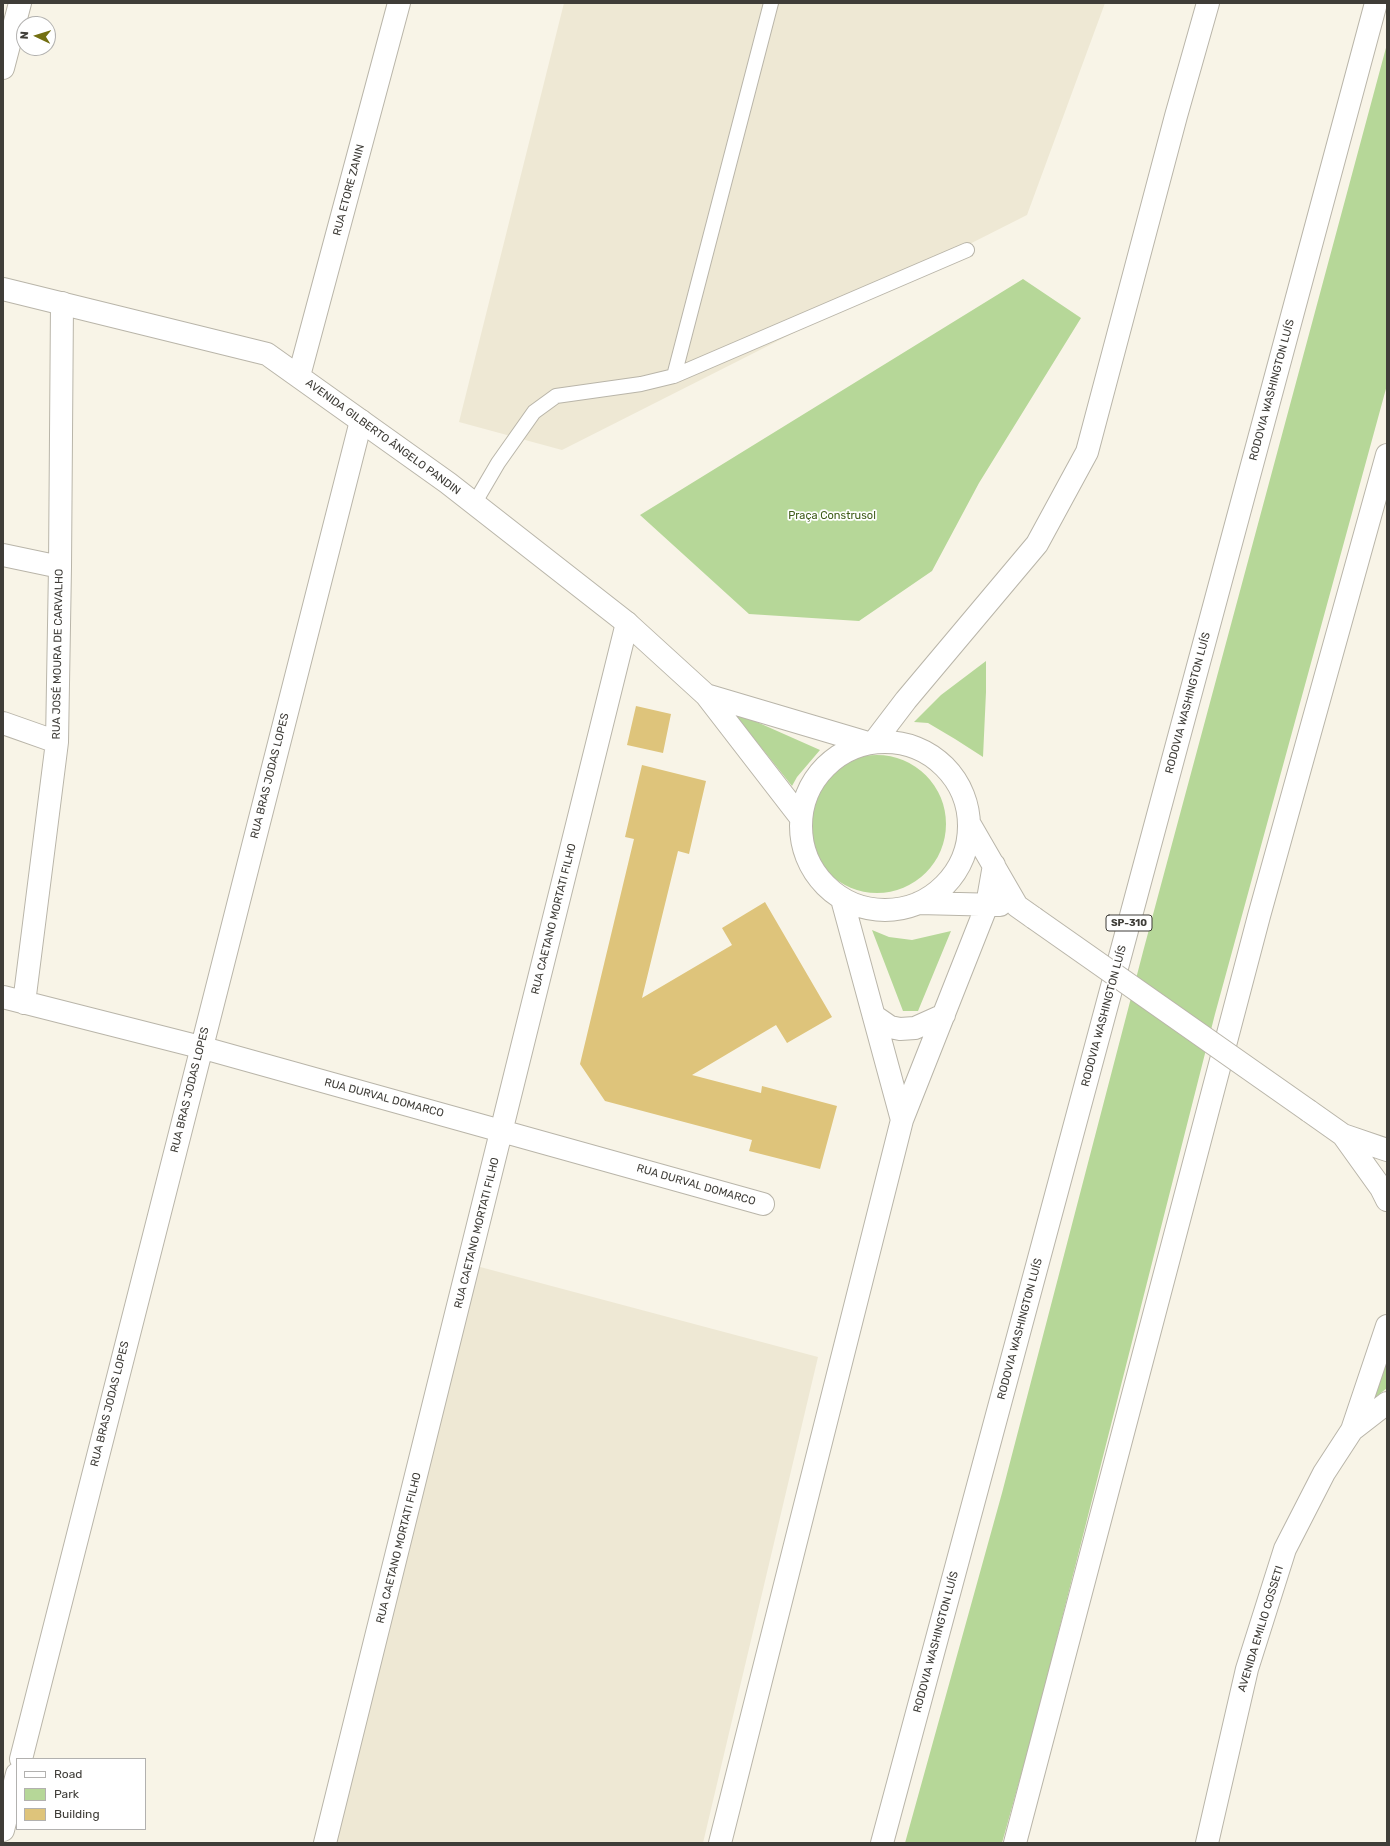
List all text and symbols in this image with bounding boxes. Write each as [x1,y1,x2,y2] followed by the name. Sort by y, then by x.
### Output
[16,16,56,56] north arrow
[18,31,31,40] text: N
[330,143,368,237] street label: RUA ETORE ZANIN
[1247,318,1297,462] street label: RODOVIA WASHINGTON LUÍS
[303,376,463,498] street label: AVENIDA GILBERTO ÂNGELO PANDIN
[788,509,876,523] park label: Praça Construsol
[50,569,66,739] street label: RUA JOSÉ MOURA DE CARVALHO
[1163,631,1213,775] street label: RODOVIA WASHINGTON LUÍS
[248,712,292,840] street label: RUA BRAS JODAS LOPES
[529,842,579,996] street label: RUA CAETANO MORTATI FILHO
[1106,915,1152,931] road number: SP-310
[1079,944,1129,1088] street label: RODOVIA WASHINGTON LUÍS
[168,1026,212,1154] street label: RUA BRAS JODAS LOPES
[323,1076,445,1120] street label: RUA DURVAL DOMARCO
[452,1156,502,1310] street label: RUA CAETANO MORTATI FILHO
[635,1162,757,1208] street label: RUA DURVAL DOMARCO
[995,1257,1045,1401] street label: RODOVIA WASHINGTON LUÍS
[88,1340,132,1468] street label: RUA BRAS JODAS LOPES
[374,1471,424,1625] street label: RUA CAETANO MORTATI FILHO
[1236,1564,1286,1694] street label: AVENIDA EMILIO COSSETI
[911,1570,961,1714] street label: RODOVIA WASHINGTON LUÍS
[16,1758,146,1830] legend
[54,1767,82,1781] text: Road
[54,1787,79,1801] text: Park
[54,1807,100,1821] text: Building

